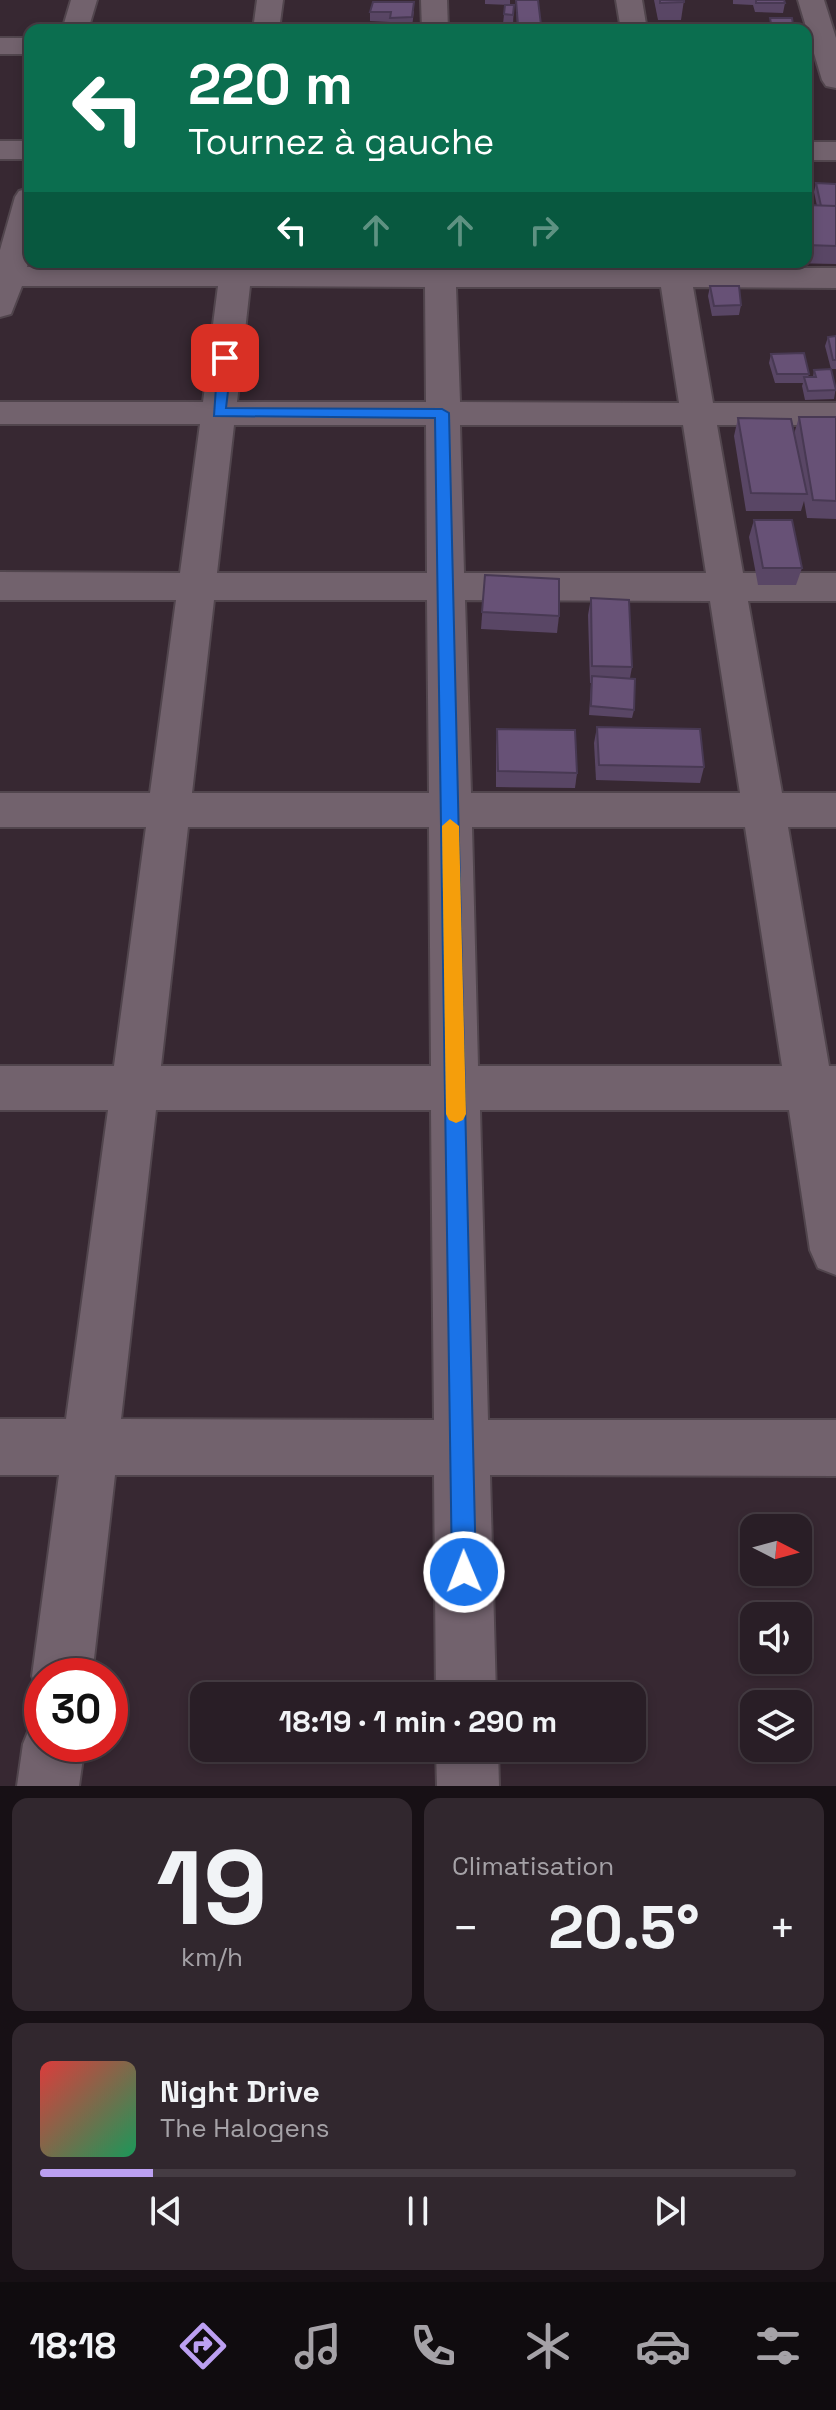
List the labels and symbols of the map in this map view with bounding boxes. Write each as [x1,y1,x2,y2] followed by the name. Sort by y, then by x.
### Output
[191,324,259,392] pin
[740,1514,812,1586] north arrow
[422,1530,506,1614] position arrow
[24,1658,128,1762] speed limit sign: 30

